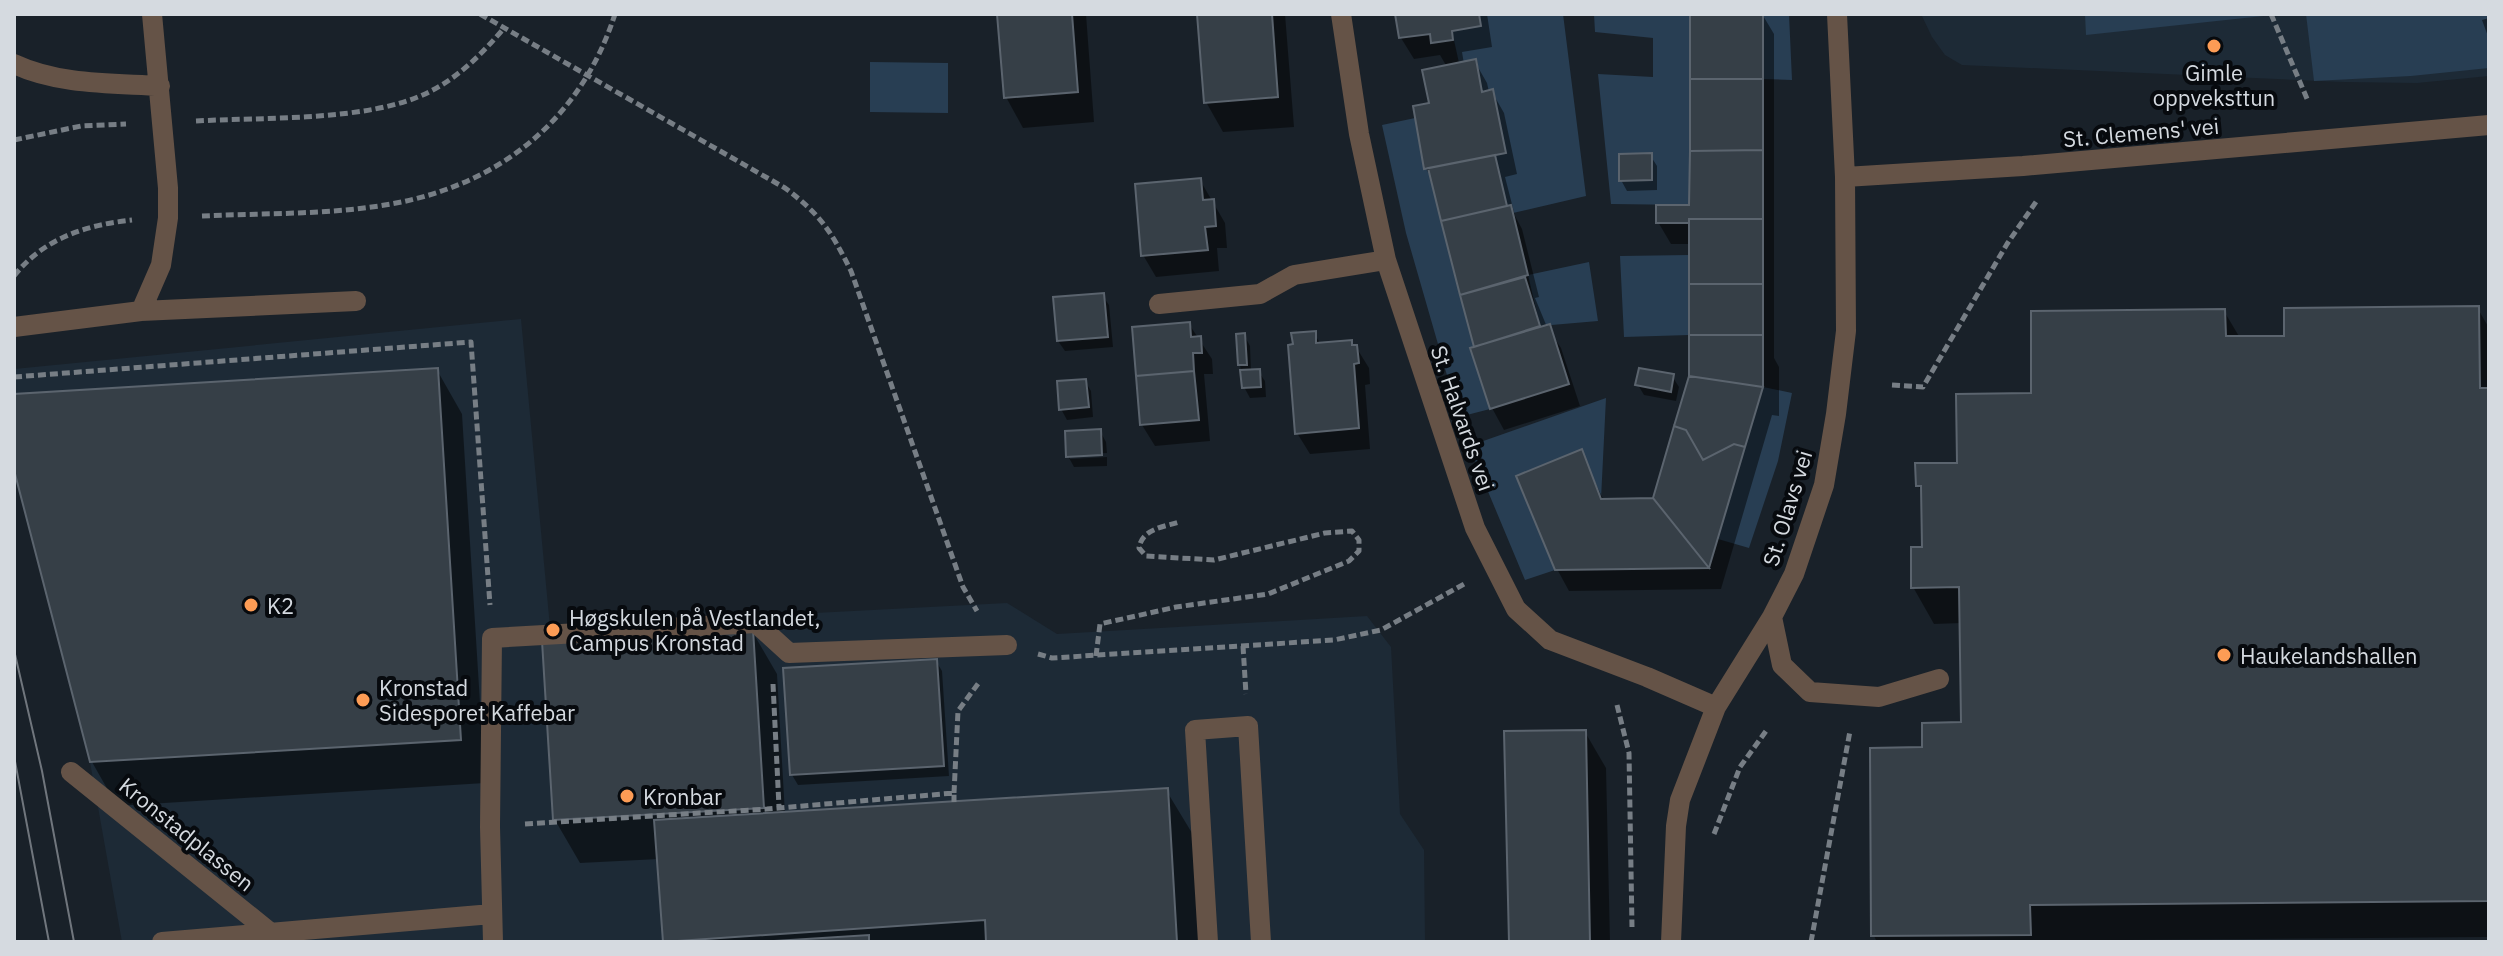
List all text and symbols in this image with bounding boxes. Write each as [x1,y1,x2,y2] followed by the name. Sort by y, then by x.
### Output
[2205,37,2223,55] marker: Gimle oppveksttun
[2153,58,2275,112] place label: Gimle oppveksttun
[2062,111,2220,153] street label: St. Clemens' vei
[1425,341,1501,495] street label: St. Halvards vei
[1756,446,1818,570] street label: St. Olavs vei
[267,591,294,620] place label: K2
[242,596,260,614] marker: K2
[569,603,821,657] place label: Høgskulen på Vestlandet, Campus Kronstad
[544,621,562,639] marker: Høgskulen på Vestlandet, Campus Kronstad
[2240,641,2417,670] place label: Haukelandshallen
[2215,646,2233,664] marker: Haukelandshallen
[379,673,575,727] place label: Kronstad Sidesporet Kaffebar
[354,691,372,709] marker: Kronstad Sidesporet Kaffebar
[113,771,261,897] street label: Kronstadplassen
[643,782,722,811] place label: Kronbar
[618,787,636,805] marker: Kronbar

